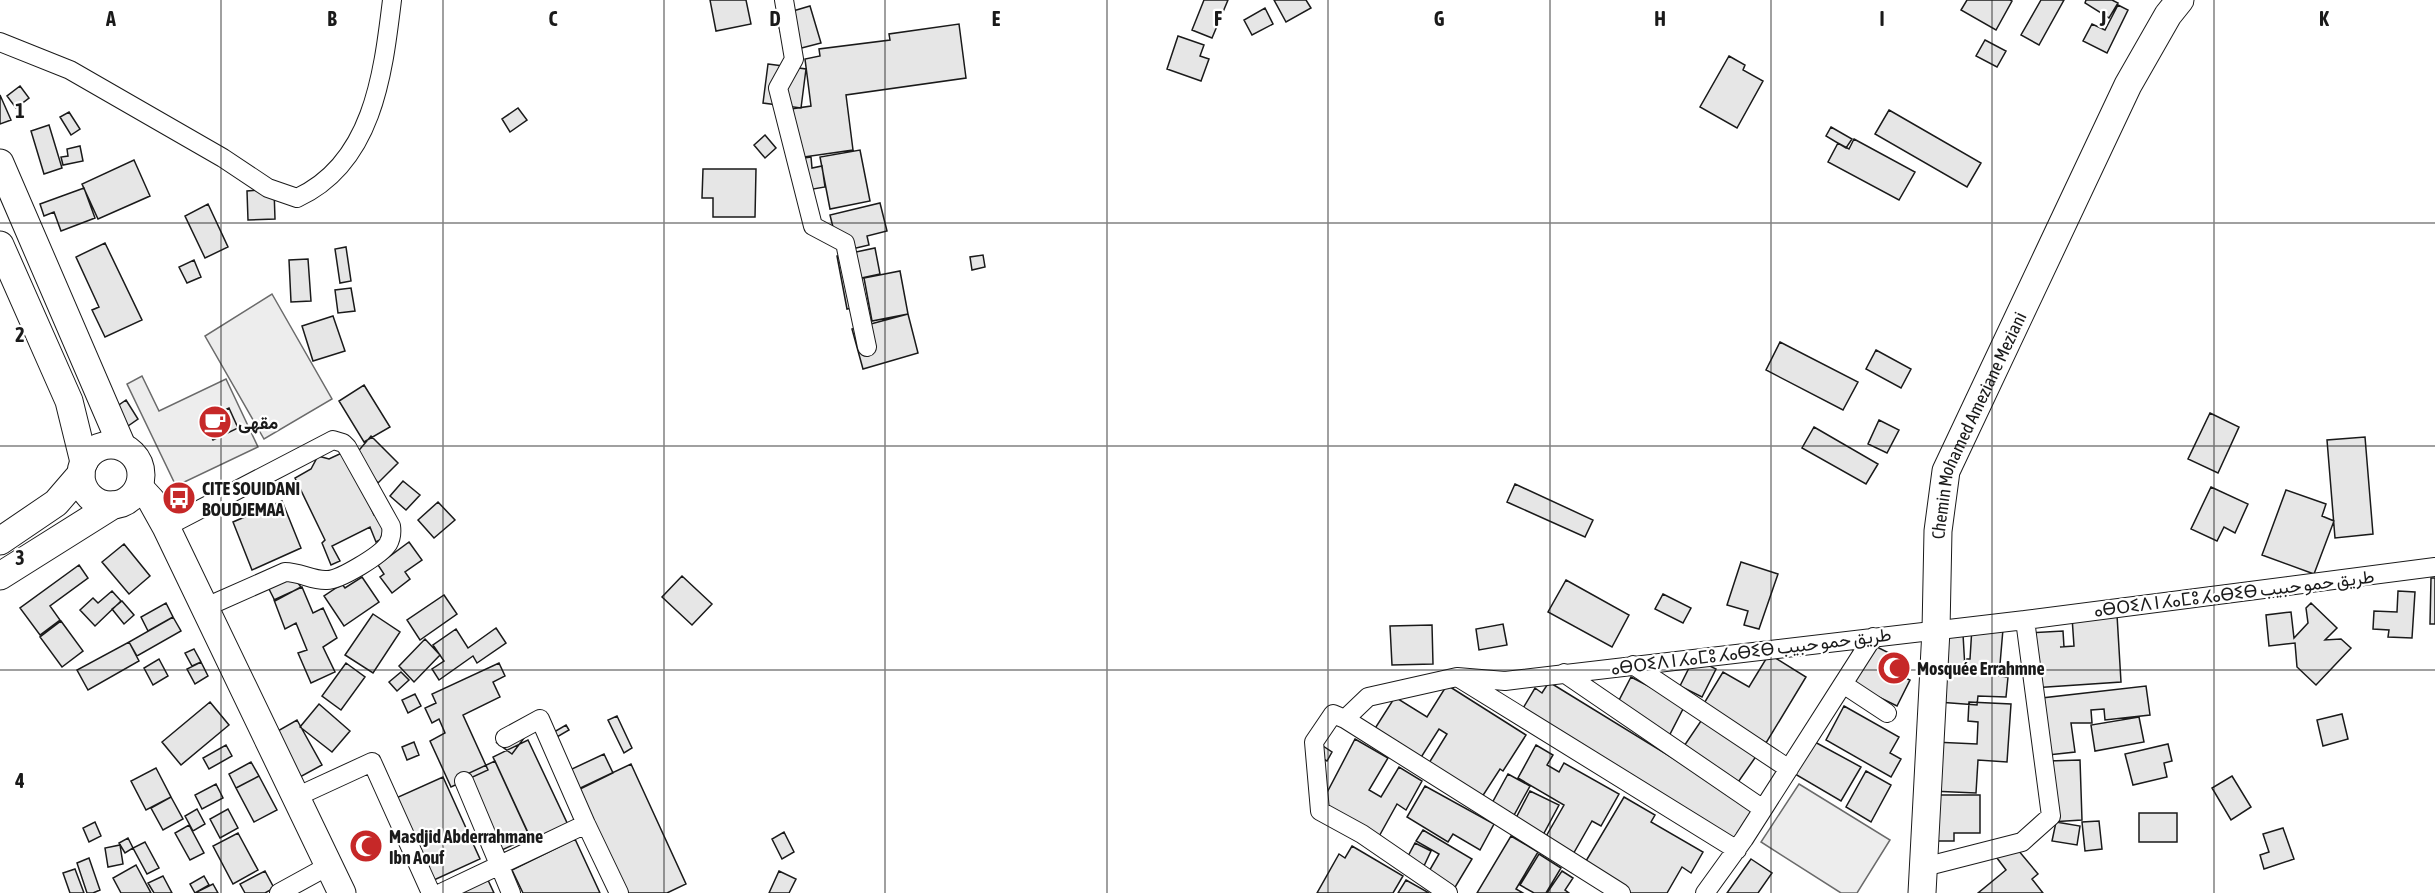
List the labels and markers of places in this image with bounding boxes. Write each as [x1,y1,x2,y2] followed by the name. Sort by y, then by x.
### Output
[197,404,233,440] cafe icon: مقهى
[238,412,278,434] place label: مقهى
[202,478,300,520] place label: CITE SOUIDANI BOUDJEMAA
[161,480,197,516] bus stop icon: CITE SOUIDANI BOUDJEMAA
[1876,650,1912,686] mosque icon: Mosquée Errahmne
[1917,658,2045,679] place label: Mosquée Errahmne
[389,826,543,868] place label: Masdjid Abderrahmane Ibn Aouf
[348,828,384,864] mosque icon: Masdjid Abderrahmane Ibn Aouf

